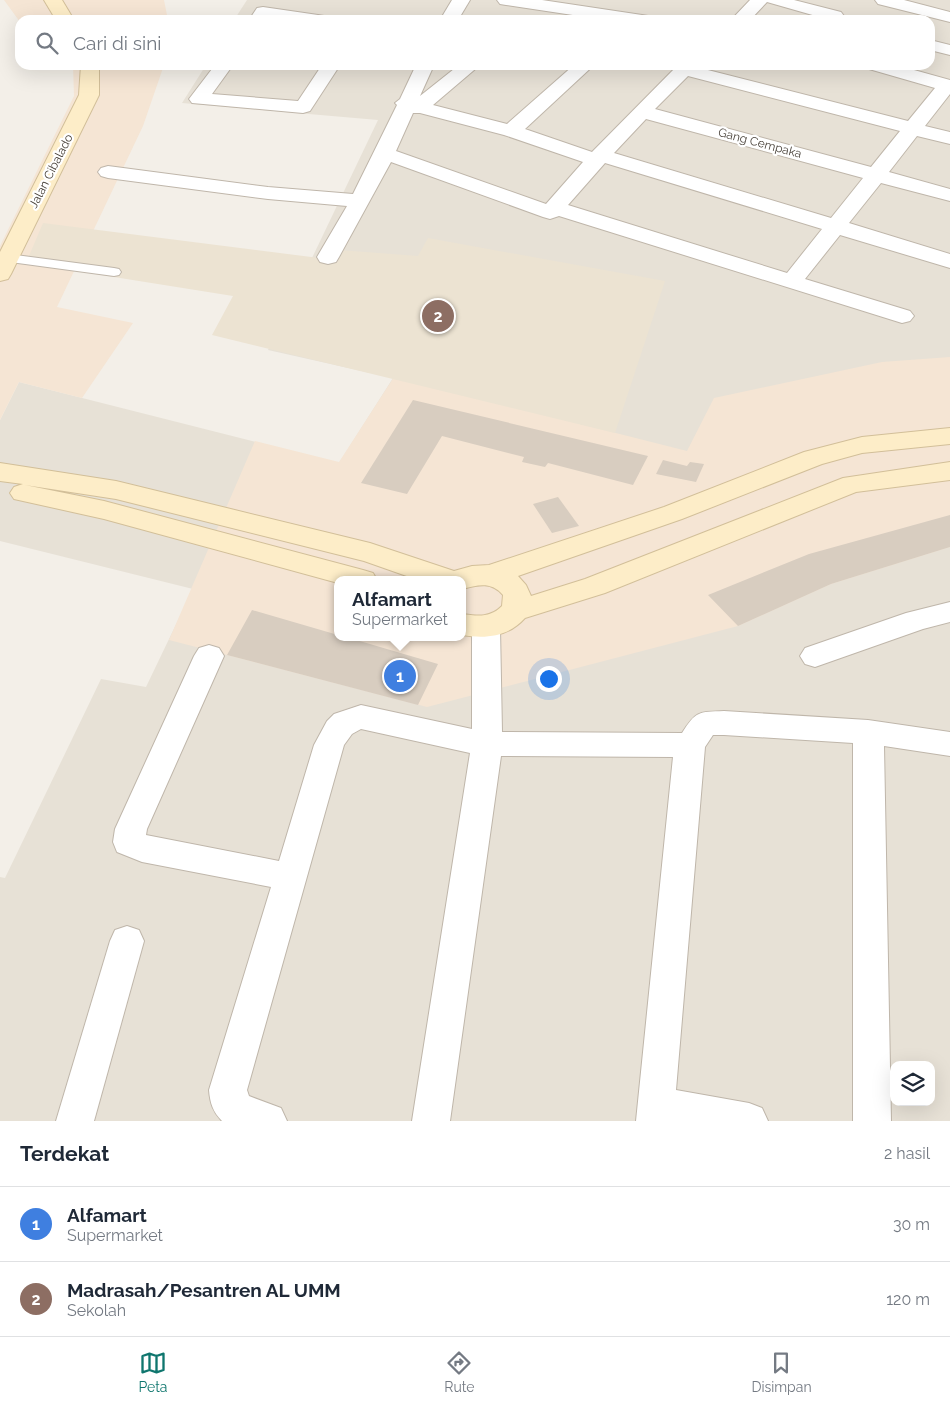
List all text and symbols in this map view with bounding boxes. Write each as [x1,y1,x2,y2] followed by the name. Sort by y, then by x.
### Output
[15,15,935,70] search box
[33,29,61,57] icon: search
[73,32,161,54] text: Cari di sini
[717,125,803,161] street label: Gang Cempaka
[26,132,76,210] street label: Jalan Cibalado
[422,297,454,335] pin: 2
[334,576,466,641] popup
[352,588,432,610] text: Alfamart
[352,610,448,629] text: Supermarket
[384,657,416,695] pin: 1
[536,666,562,692] your location
[890,1061,935,1106] map controls
[890,1061,935,1106] button: layers
[20,1141,109,1166] text: Terdekat
[884,1144,930,1163] text: 2 hasil
[67,1204,147,1226] text: Alfamart
[32,1215,40,1234] text: 1
[893,1215,930,1234] text: 30 m
[67,1226,163,1245] text: Supermarket
[67,1279,341,1301] text: Madrasah/Pesantren AL UMM
[31,1290,41,1309] text: 2
[886,1290,930,1309] text: 120 m
[67,1301,126,1320] text: Sekolah
[138,1349,167,1395] tab: Peta
[444,1349,475,1395] tab: Rute
[751,1349,812,1395] tab: Disimpan

